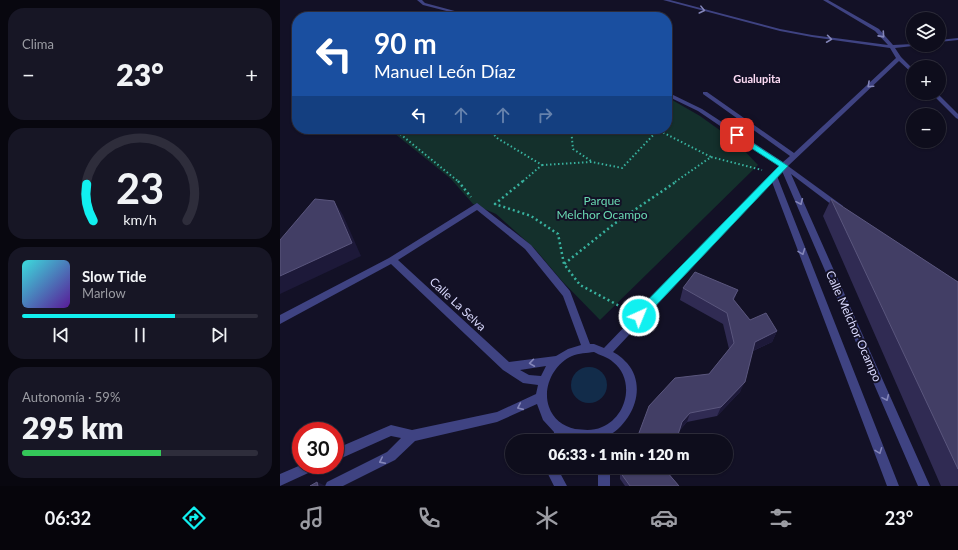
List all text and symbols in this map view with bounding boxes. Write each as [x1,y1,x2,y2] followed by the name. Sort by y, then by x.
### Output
[699,5,706,14] one-way arrow
[906,12,946,148] map controls
[906,12,946,52] button: layers
[374,26,437,60] text: 90 m
[308,28,360,80] icon: left
[877,31,884,38] one-way arrow
[826,34,832,43] one-way arrow
[22,36,54,52] text: Clima
[116,56,164,92] text: 23°
[374,60,516,82] text: Manuel León Díaz
[906,60,946,100] button: +
[22,61,35,88] text: −
[245,61,258,88] text: +
[733,72,781,85] district label: Gualupita
[867,80,875,88] one-way arrow
[408,104,430,126] icon: left
[450,104,472,126] icon: ahead
[492,104,514,126] icon: ahead
[534,104,556,126] icon: right
[906,108,946,148] button: −
[720,118,754,152] pin
[726,124,748,146] icon: arrive
[116,163,164,213] text: 23
[556,193,648,222] park label: Parque Melchor Ocampo
[795,198,803,205] one-way arrow
[123,211,157,228] text: km/h
[798,248,806,255] one-way arrow
[82,267,147,285] text: Slow Tide
[823,268,885,384] street label: Calle Melchor Ocampo
[427,274,489,334] street label: Calle La Selva
[82,285,126,301] text: Marlow
[618,295,660,337] position arrow
[50,324,72,346] icon: previous
[129,324,151,346] icon: pause
[208,324,230,346] icon: next
[529,358,535,367] one-way arrow
[22,389,120,405] text: Autonomía · 59%
[881,394,889,401] one-way arrow
[516,402,524,410] one-way arrow
[22,409,123,445] text: 295 km
[292,422,344,474] speed limit sign: 30
[548,445,690,463] text: 06:33 · 1 min · 120 m
[875,448,883,455] one-way arrow
[379,456,387,463] one-way arrow
[180,504,208,532] icon: directions
[298,504,326,532] icon: music
[415,504,443,532] icon: phone
[533,504,561,532] icon: climate
[650,504,678,532] icon: car
[767,504,795,532] icon: filters
[45,507,91,529] text: 06:32
[885,507,913,529] text: 23°

